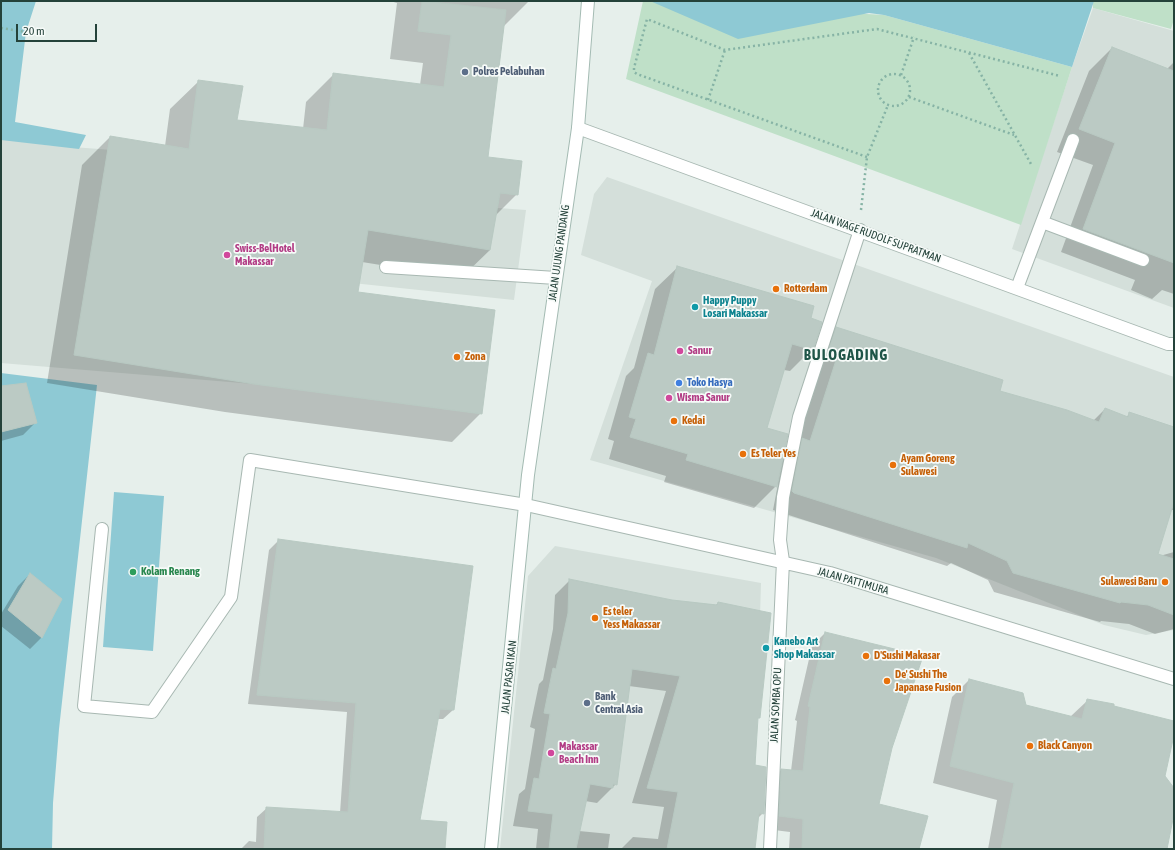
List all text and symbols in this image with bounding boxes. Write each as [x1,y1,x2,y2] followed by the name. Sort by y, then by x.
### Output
[18,16,99,42] scale bar
[23,24,45,38] text: 20 m
[473,65,545,79] place label: Polres Pelabuhan
[460,67,470,77] marker: Polres Pelabuhan
[546,204,572,302] street label: JALAN UJUNG PANDANG
[809,206,943,266] street label: JALAN WAGE RUDOLF SUPRATMAN
[235,242,295,268] place label: Swiss-BelHotel Makassar
[222,250,232,260] marker: Swiss-BelHotel Makassar
[784,282,827,296] place label: Rotterdam
[771,284,781,294] marker: Rotterdam
[703,294,767,320] place label: Happy Puppy Losari Makassar
[690,302,700,312] marker: Happy Puppy Losari Makassar
[688,344,712,358] place label: Sanur
[675,346,685,356] marker: Sanur
[804,346,888,364] district label: BULOGADING
[465,350,486,364] place label: Zona
[452,352,462,362] marker: Zona
[687,376,733,390] place label: Toko Hasya
[674,378,684,388] marker: Toko Hasya
[677,391,730,405] place label: Wisma Sanur
[664,393,674,403] marker: Wisma Sanur
[682,414,705,428] place label: Kedai
[669,416,679,426] marker: Kedai
[751,447,796,461] place label: Es Teler Yes
[738,449,748,459] marker: Es Teler Yes
[901,452,955,478] place label: Ayam Goreng Sulawesi
[888,460,898,470] marker: Ayam Goreng Sulawesi
[141,565,200,579] place label: Kolam Renang
[816,565,890,597] street label: JALAN PATTIMURA
[128,567,138,577] marker: Kolam Renang
[1101,575,1157,589] place label: Sulawesi Baru
[1160,577,1170,587] marker: Sulawesi Baru
[603,605,660,631] place label: Es teler Yess Makassar
[590,613,600,623] marker: Es teler Yess Makassar
[774,635,834,661] place label: Kanebo Art Shop Makassar
[499,640,519,714] street label: JALAN PASAR IKAN
[761,643,771,653] marker: Kanebo Art Shop Makassar
[874,649,940,663] place label: D'Sushi Makasar
[861,651,871,661] marker: D'Sushi Makasar
[767,667,785,743] street label: JALAN SOMBA OPU
[895,668,961,694] place label: De' Sushi The Japanase Fusion
[882,676,892,686] marker: De' Sushi The Japanase Fusion
[595,690,643,716] place label: Bank Central Asia
[582,698,592,708] marker: Bank Central Asia
[1038,739,1092,753] place label: Black Canyon
[559,740,599,766] place label: Makassar Beach Inn
[1025,741,1035,751] marker: Black Canyon
[546,748,556,758] marker: Makassar Beach Inn

